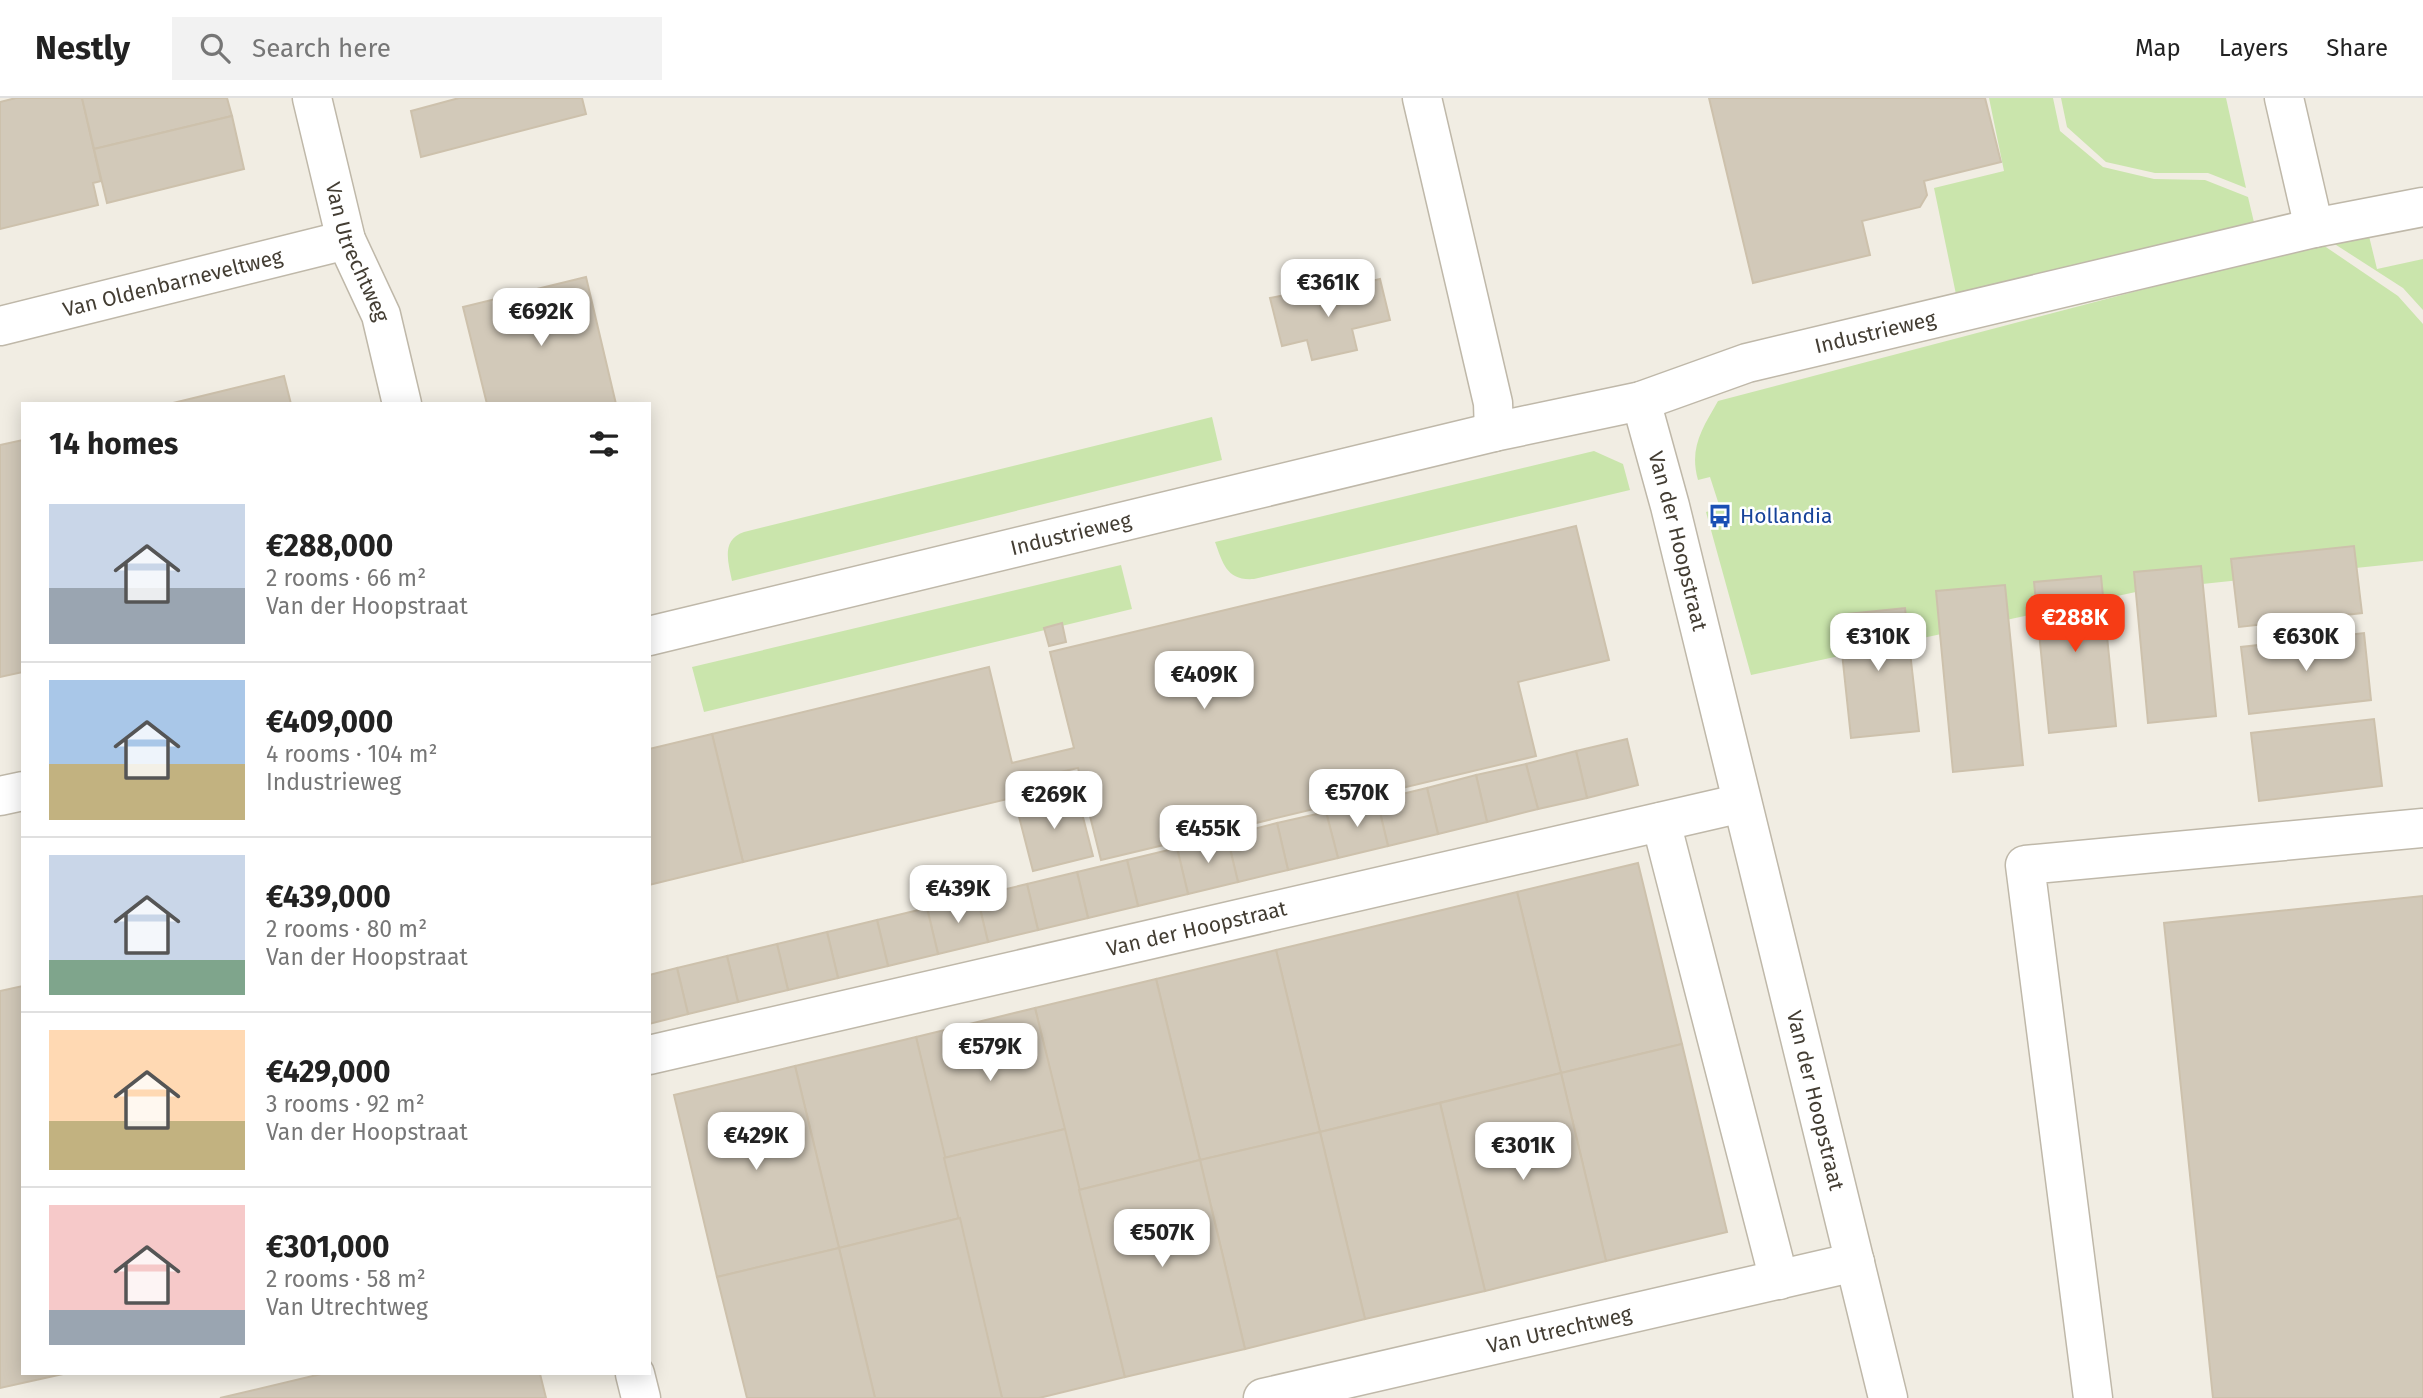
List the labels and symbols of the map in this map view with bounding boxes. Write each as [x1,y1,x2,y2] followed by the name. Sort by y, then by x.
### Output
[320,180,395,324] street label: Van Utrechtweg
[60,243,285,323] street label: Van Oldenbarneveltweg
[1279,260,1377,319] pin: €361K
[492,288,590,348] pin: €692K
[1812,305,1939,359] street label: Industrieweg
[1643,448,1713,634] street label: Van der Hoopstraat
[1706,502,1734,530] bus stop icon: Hollandia
[1740,503,1832,529] place label: Hollandia
[1008,507,1134,561] street label: Industrieweg
[2026,594,2124,654] pin: €288K
[1829,614,1927,673] pin: €310K
[2257,614,2355,673] pin: €630K
[1155,652,1253,711] pin: €409K
[1308,770,1406,829] pin: €570K
[1005,772,1103,831] pin: €269K
[1159,806,1257,865] pin: €455K
[909,866,1007,925] pin: €439K
[1104,895,1290,962] street label: Van der Hoopstraat
[1781,1008,1850,1194] street label: Van der Hoopstraat
[941,1024,1039,1083] pin: €579K
[707,1112,805,1172] pin: €429K
[1474,1122,1572,1182] pin: €301K
[1113,1210,1211,1269] pin: €507K
[1484,1301,1634,1359] street label: Van Utrechtweg

